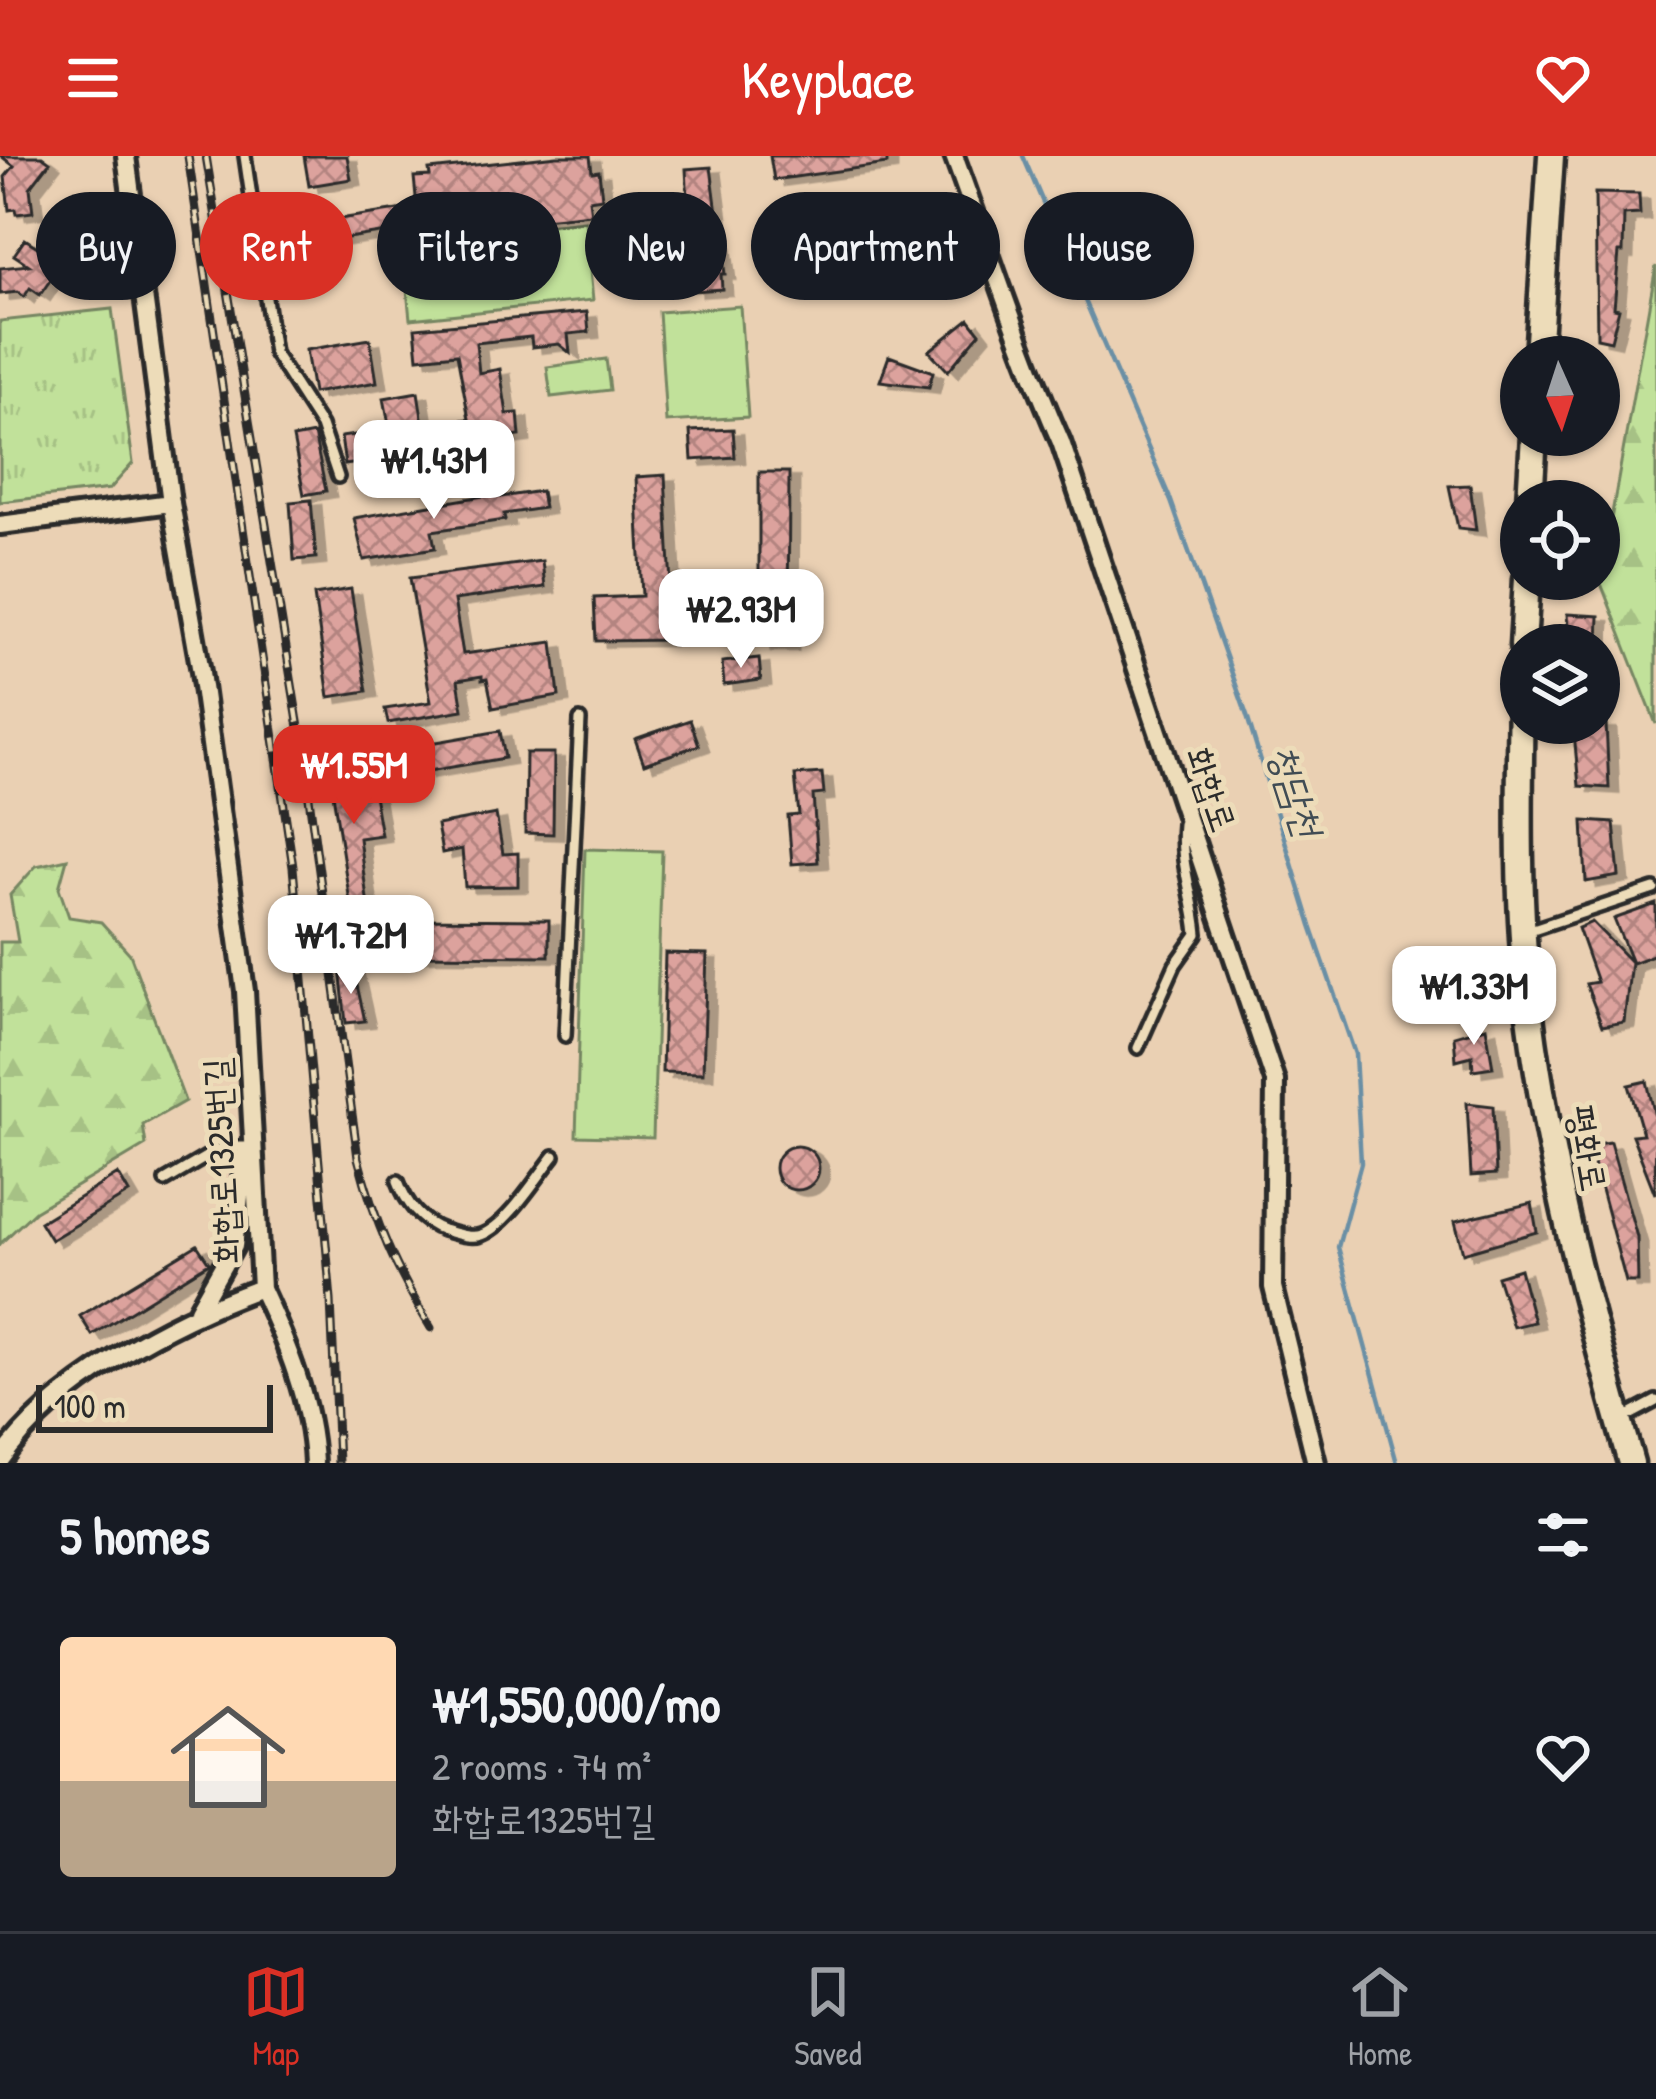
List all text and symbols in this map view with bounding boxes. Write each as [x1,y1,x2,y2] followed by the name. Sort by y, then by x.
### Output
[741,42,915,115] text: Keyplace
[60,45,126,111] icon: menu
[1530,45,1596,111] icon: heart
[36,192,176,300] chip: Buy
[200,192,353,300] chip: Rent
[377,192,561,300] chip: Filters
[585,192,727,300] chip: New
[751,192,1000,300] chip: Apartment
[1024,192,1194,300] chip: House
[1500,336,1620,456] north arrow
[1500,336,1620,744] map controls
[336,420,532,522] pin: ₩1.43M
[381,432,487,485] text: ₩1.43M
[1500,480,1620,600] button: locate
[643,569,839,671] pin: ₩2.93M
[686,581,796,634] text: ₩2.93M
[1500,624,1620,744] button: layers
[256,725,452,827] pin: ₩1.55M
[300,737,408,790] text: ₩1.55M
[1257,737,1337,846] water label: 청담천
[1175,740,1250,838] street label: 화합로
[253,895,449,997] pin: ₩1.72M
[295,907,407,960] text: ₩1.72M
[1376,946,1572,1048] pin: ₩1.33M
[1419,958,1529,1011] text: ₩1.33M
[191,1057,250,1265] street label: 화합로1325번길
[1557,1101,1620,1195] street label: 평화로
[36,1379,273,1432] scale bar
[54,1384,126,1428] text: 100 m
[60,1501,210,1570] text: 5 homes
[1530,1502,1596,1568] icon: filters
[432,1669,720,1738] text: ₩1,550,000/mo
[156,1685,300,1829] icon: home
[1530,1724,1596,1790] icon: heart
[432,1739,651,1792] text: 2 rooms · 74 m²
[432,1792,655,1845] text: 화합로1325번길
[243,1959,309,2075] tab: Map
[794,1959,862,2075] tab: Saved
[1347,1959,1413,2075] tab: Home

